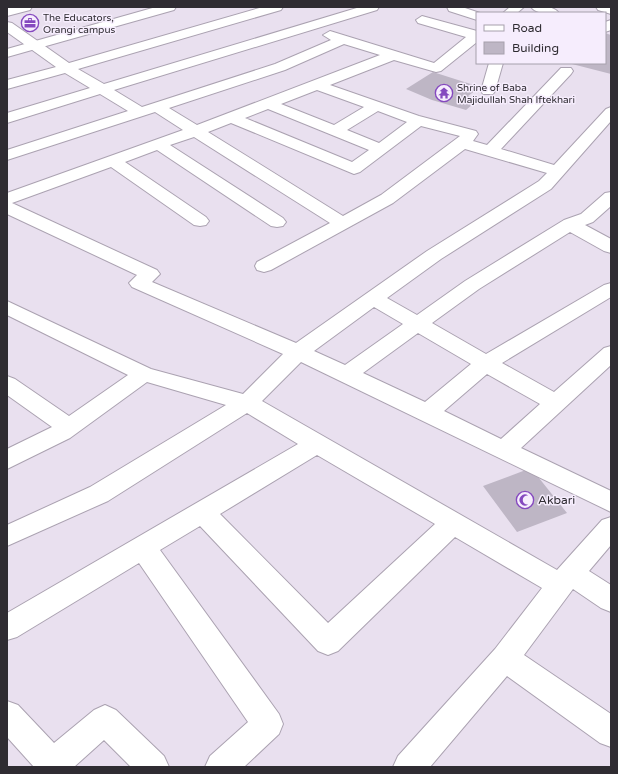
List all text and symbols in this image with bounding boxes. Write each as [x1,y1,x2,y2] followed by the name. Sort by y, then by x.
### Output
[43,12,115,36] place label: The Educators, Orangi campus
[476,12,606,64] legend
[20,13,40,33] office icon: The Educators, Orangi campus
[512,21,542,35] text: Road
[512,41,559,55] text: Building
[457,82,575,106] place label: Shrine of Baba Majidullah Shah Iftekhari
[434,83,454,103] temple icon: Shrine of Baba Majidullah Shah Iftekhari
[515,490,535,510] mosque icon: Akbari
[538,493,575,507] place label: Akbari

